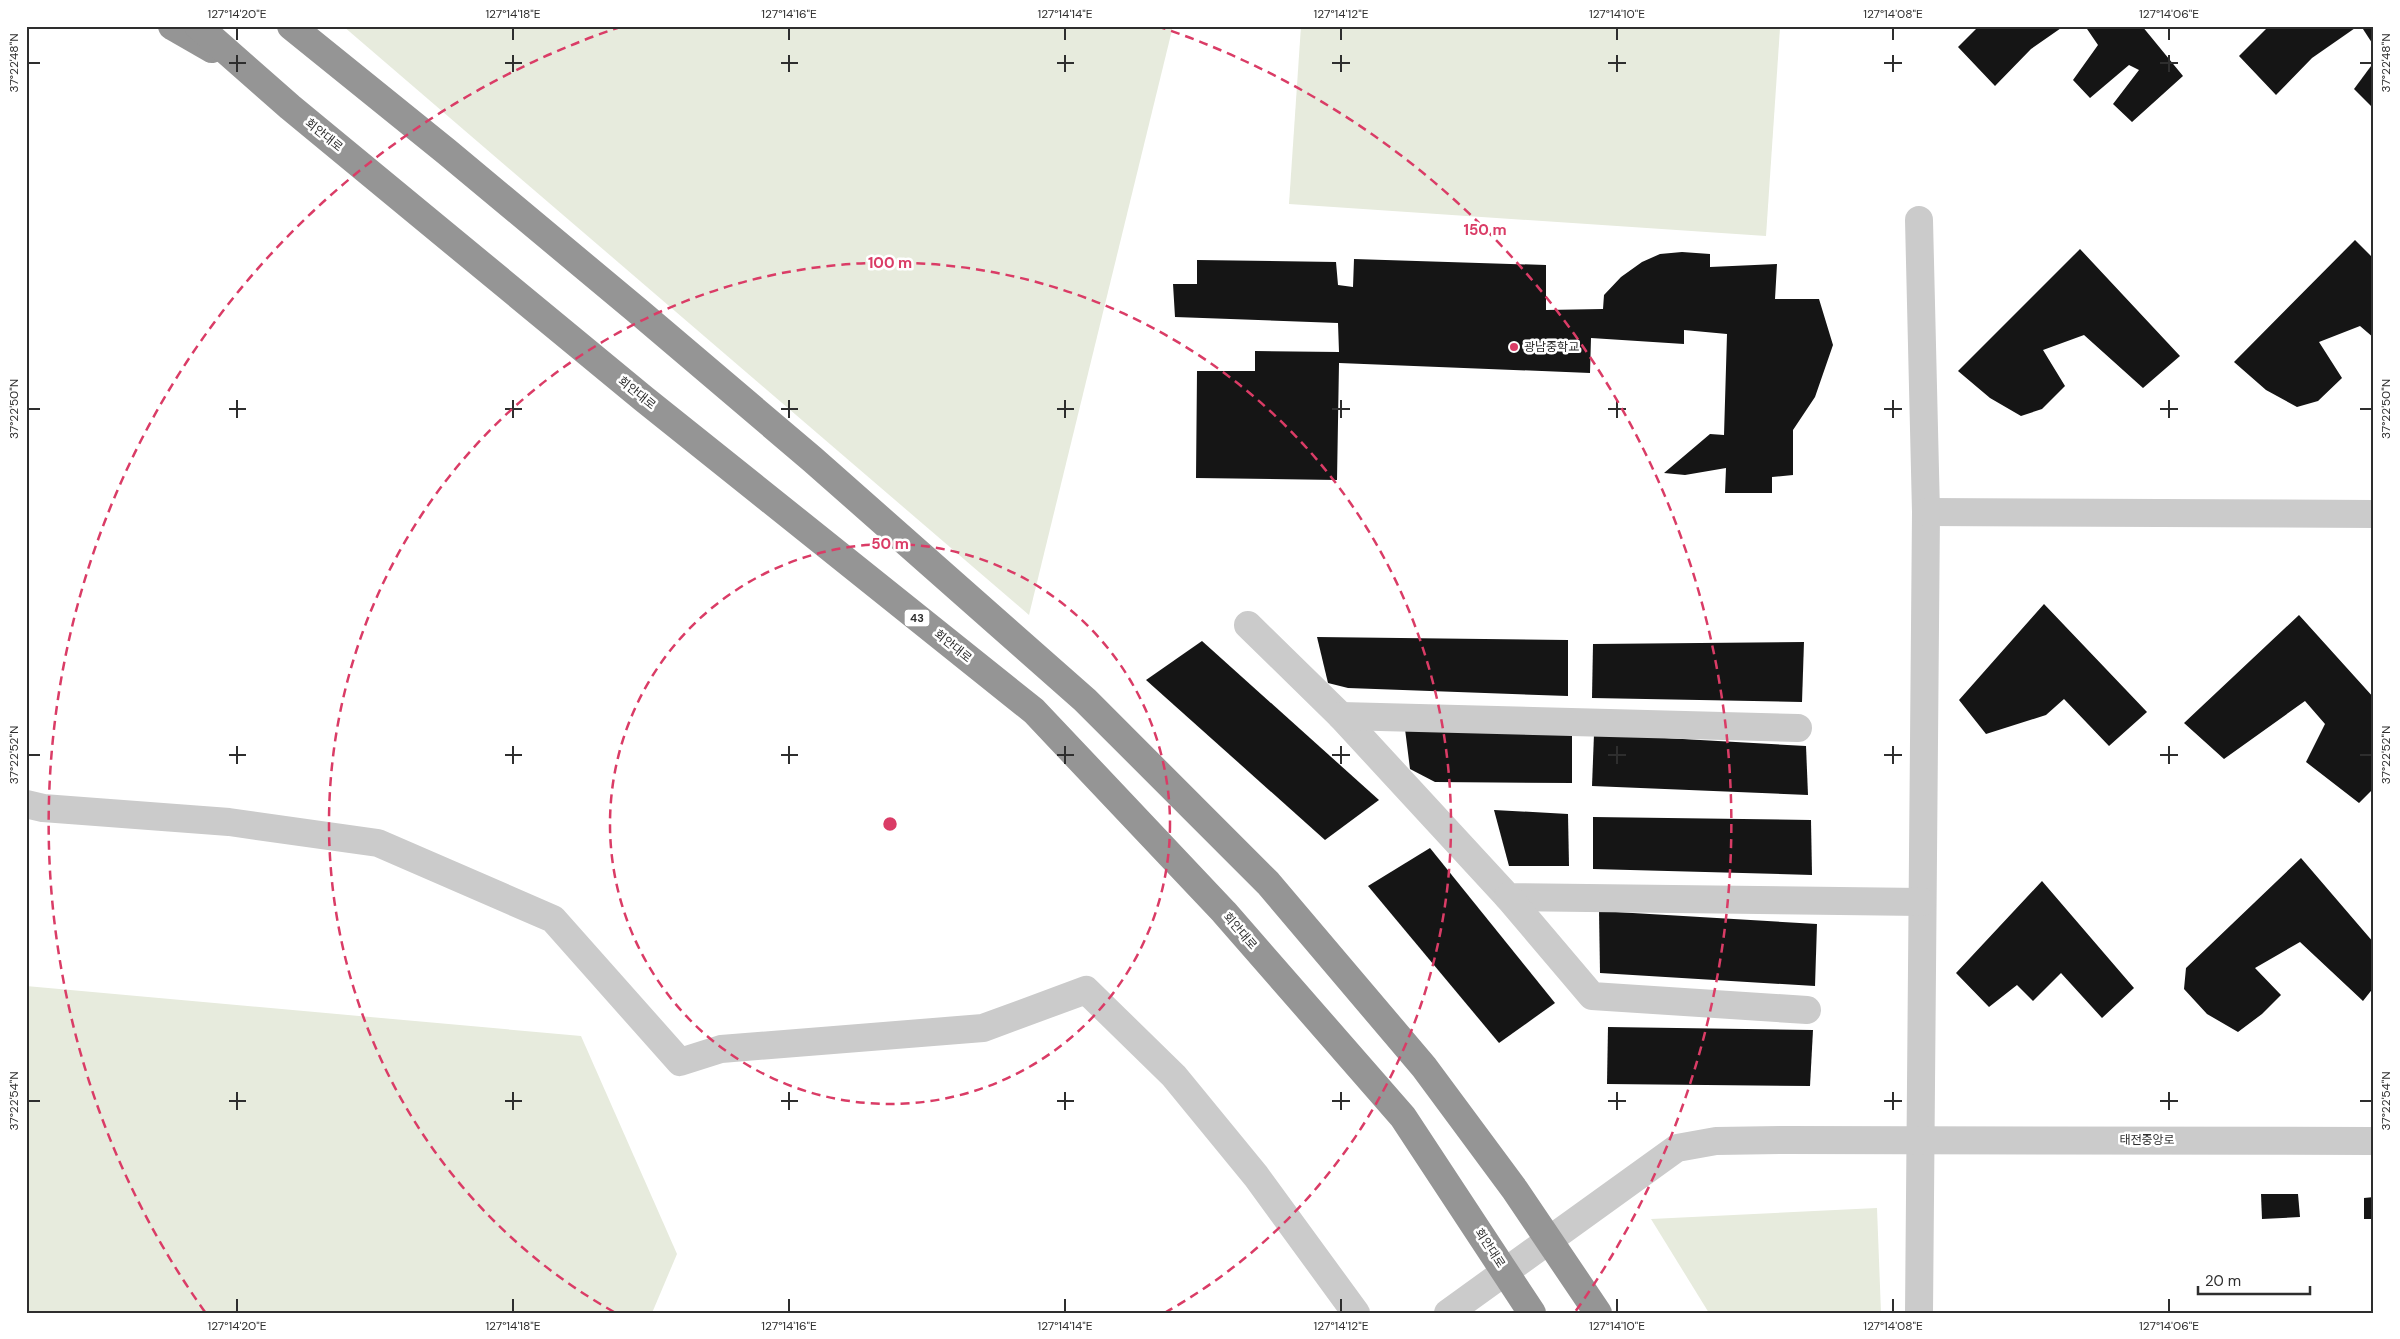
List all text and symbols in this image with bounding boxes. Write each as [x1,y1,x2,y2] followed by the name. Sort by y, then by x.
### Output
[207,6,267,22] text: 127°14'20"E
[485,6,541,22] text: 127°14'18"E
[761,6,817,22] text: 127°14'16"E
[1037,6,1093,22] text: 127°14'14"E
[1314,6,1369,22] text: 127°14'12"E
[1589,6,1645,22] text: 127°14'10"E
[1863,6,1923,22] text: 127°14'08"E
[2139,6,2199,22] text: 127°14'06"E
[6,34,22,92] text: 37°22'48"N
[2378,34,2394,92] text: 37°22'48"N
[302,115,346,155] street label: 회안대로
[1464,220,1507,240] text: 150 m
[868,253,912,273] text: 100 m
[1524,339,1579,355] place label: 광남중학교
[1508,341,1520,353] marker: 광남중학교
[615,373,659,413] street label: 회안대로
[6,379,22,439] text: 37°22'50"N
[2378,379,2394,439] text: 37°22'50"N
[871,534,909,554] text: 50 m
[904,610,930,626] road number: 43
[931,626,975,666] street label: 회안대로
[6,726,22,784] text: 37°22'52"N
[2378,726,2394,784] text: 37°22'52"N
[881,815,899,833] centre of rings
[1219,909,1261,953] street label: 회안대로
[6,1071,22,1131] text: 37°22'54"N
[2378,1071,2394,1131] text: 37°22'54"N
[2119,1132,2175,1148] street label: 태전중앙로
[1471,1225,1509,1271] street label: 회안대로
[2198,1264,2310,1296] scale bar
[2205,1271,2241,1291] text: 20 m
[207,1318,267,1334] text: 127°14'20"E
[485,1318,541,1334] text: 127°14'18"E
[761,1318,817,1334] text: 127°14'16"E
[1037,1318,1093,1334] text: 127°14'14"E
[1314,1318,1369,1334] text: 127°14'12"E
[1589,1318,1645,1334] text: 127°14'10"E
[1863,1318,1923,1334] text: 127°14'08"E
[2139,1318,2199,1334] text: 127°14'06"E

